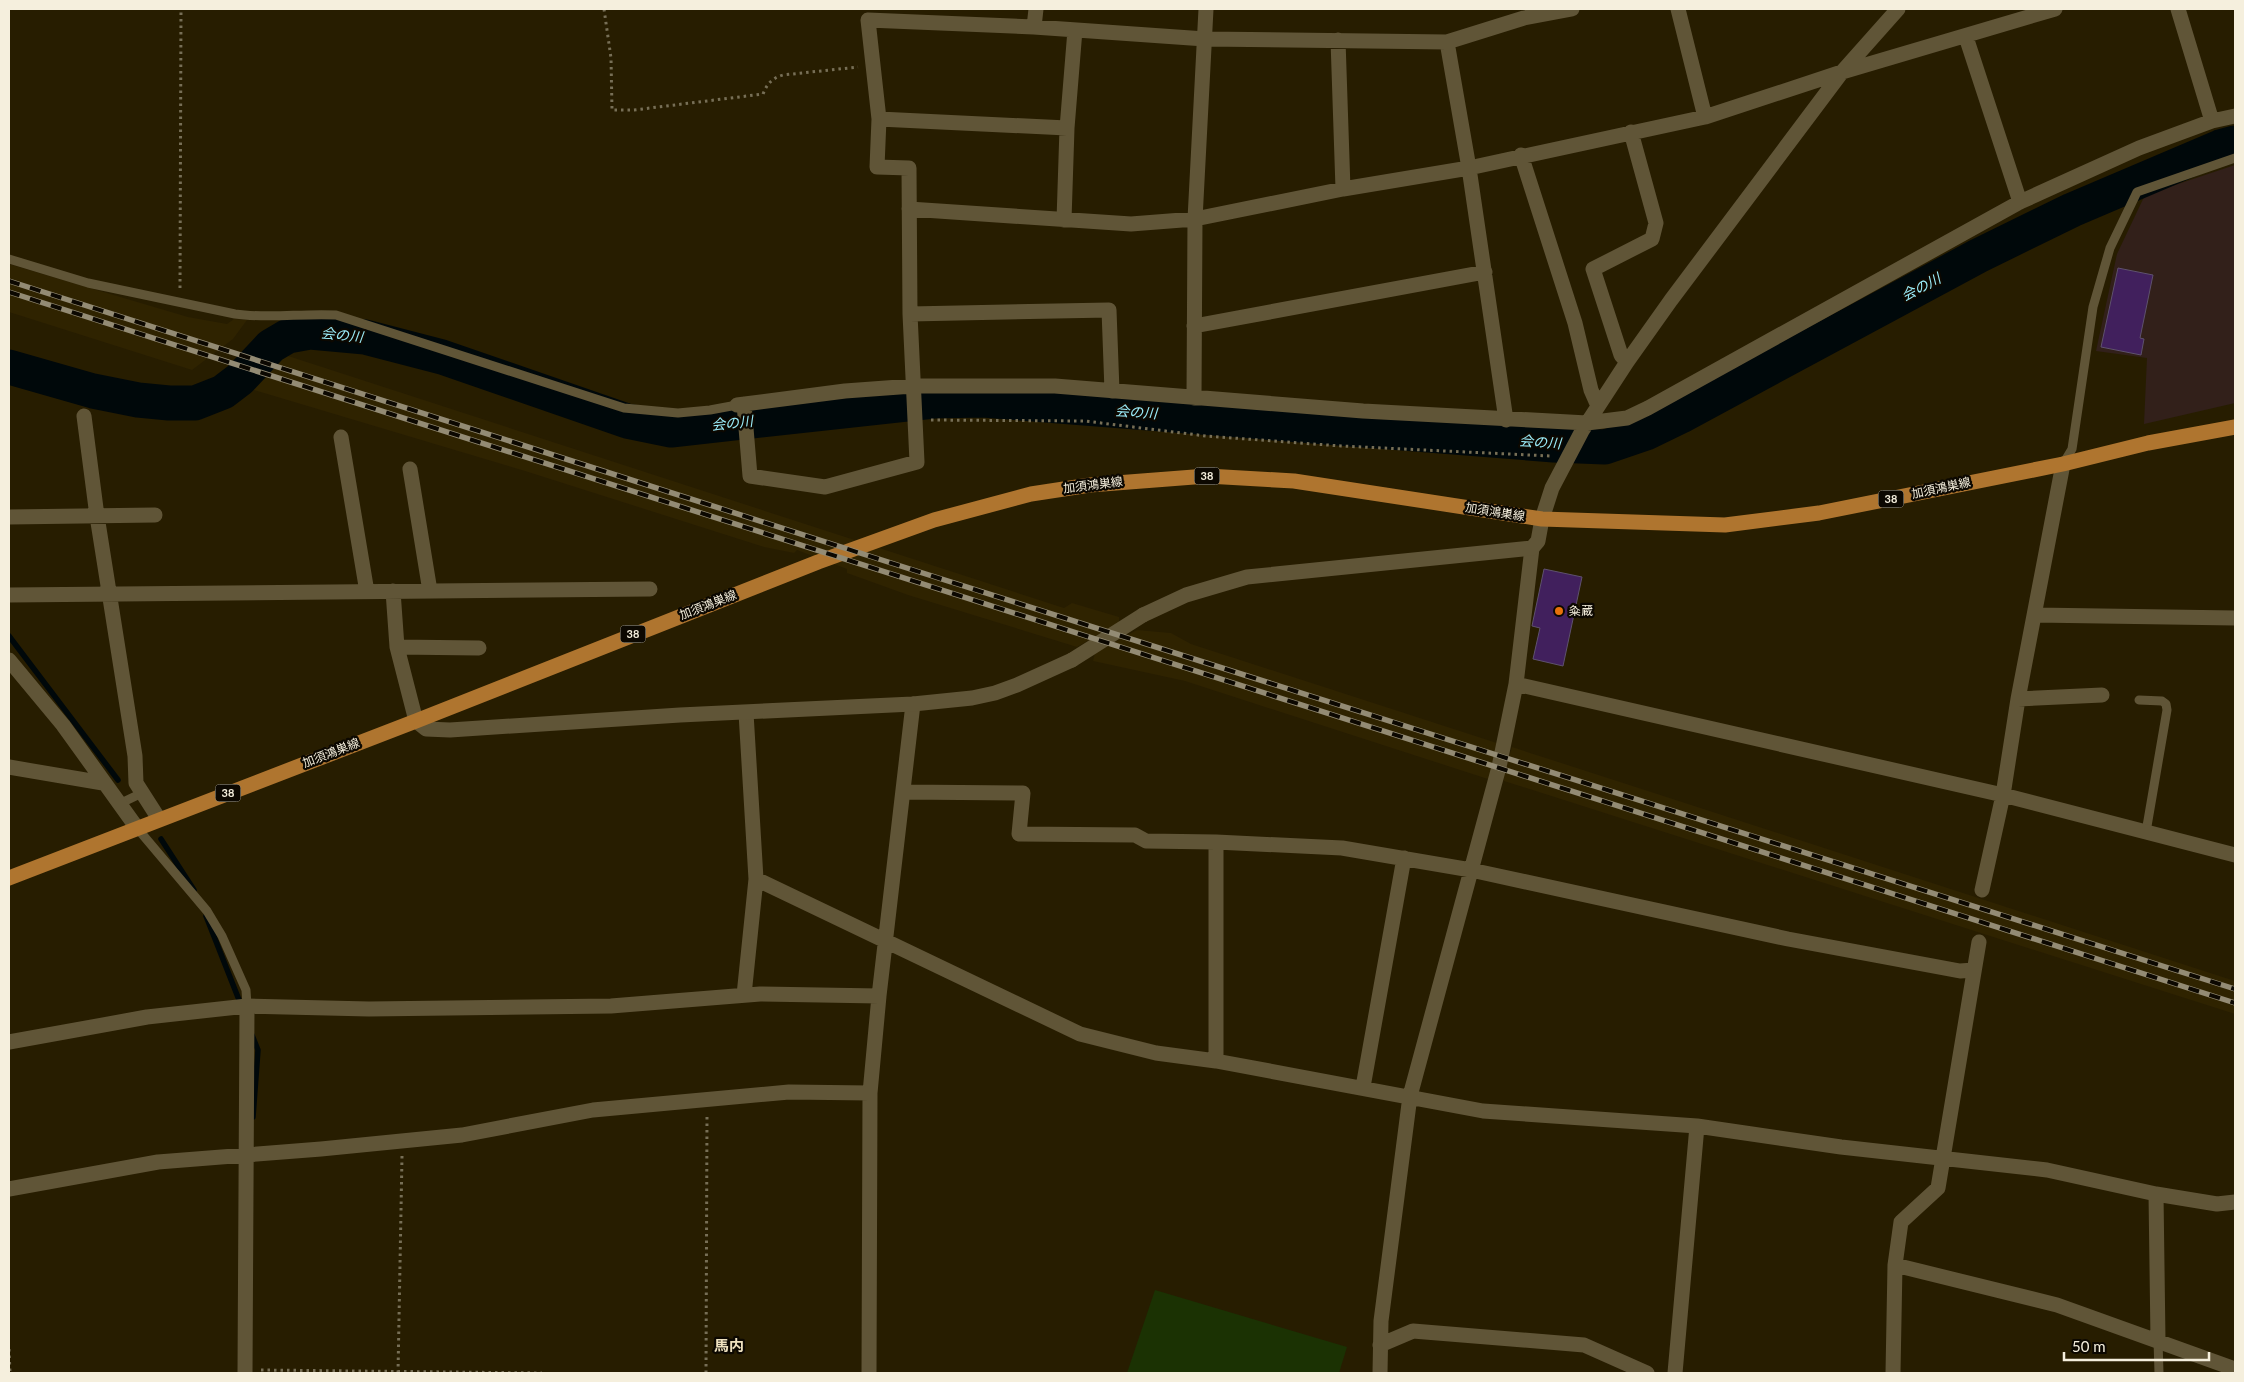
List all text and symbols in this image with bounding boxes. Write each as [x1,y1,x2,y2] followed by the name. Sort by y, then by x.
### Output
[1898,268,1945,304] water label: 会の川
[320,324,366,345] water label: 会の川
[1114,402,1160,422] water label: 会の川
[710,412,756,433] water label: 会の川
[1518,432,1564,452] water label: 会の川
[1194,468,1220,484] road number: 38
[1062,473,1124,496] street label: 加須鴻巣線
[1910,474,1972,501] street label: 加須鴻巣線
[1878,490,1904,508] road number: 38
[1464,499,1526,524] street label: 加須鴻巣線
[677,587,739,622] street label: 加須鴻巣線
[1569,603,1593,618] place label: 粂蔵
[1553,605,1565,617] marker: 粂蔵
[620,626,646,642] road number: 38
[300,735,362,770] street label: 加須鴻巣線
[216,784,240,801] road number: 38
[2064,1330,2209,1362] scale bar
[714,1336,744,1354] district label: 馬内
[2072,1337,2106,1355] text: 50 m

